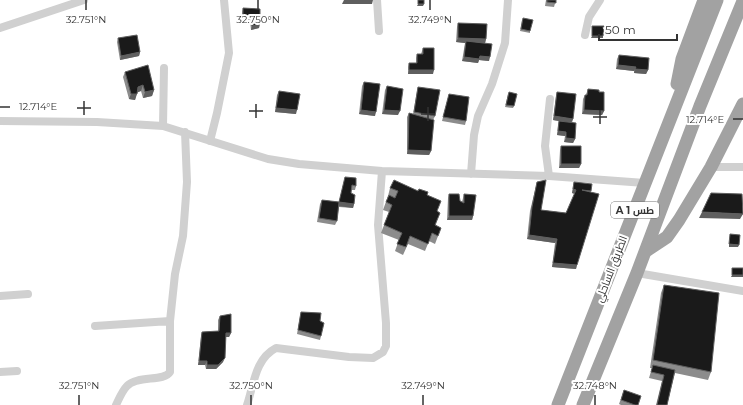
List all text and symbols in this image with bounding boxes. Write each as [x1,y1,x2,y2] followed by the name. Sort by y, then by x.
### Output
[66,13,106,26] text: 32.751°N
[236,13,280,26] text: 32.750°N
[408,13,452,26] text: 32.749°N
[599,16,677,42] scale bar
[605,22,636,37] text: 50 m
[19,100,57,113] text: 12.714°E
[686,113,724,126] text: 12.714°E
[611,202,659,218] road number: A 1 طس
[592,234,632,305] street label: الطريق الساحلي
[59,379,99,392] text: 32.751°N
[229,379,273,392] text: 32.750°N
[401,379,445,392] text: 32.749°N
[573,379,617,392] text: 32.748°N

